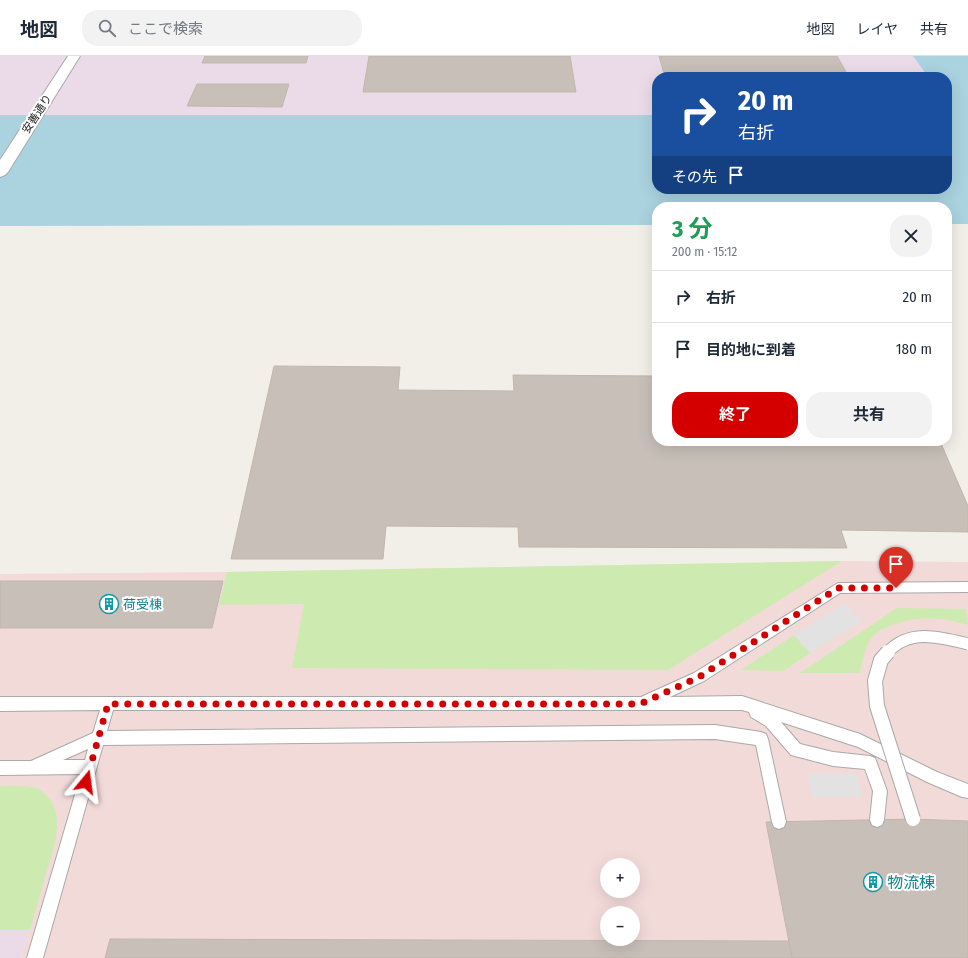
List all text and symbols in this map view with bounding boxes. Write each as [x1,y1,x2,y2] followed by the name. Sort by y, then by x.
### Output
[82,10,362,46] search box
[96,17,118,39] icon: search
[20,18,58,41] text: 地図
[128,20,203,38] text: ここで検索
[806,21,834,38] text: 地図
[856,21,898,38] text: レイヤ
[920,21,948,38] text: 共有
[738,84,793,117] text: 20 m
[672,88,724,140] icon: right
[20,92,54,136] street label: 安善通り
[738,122,774,144] text: 右折
[725,164,747,186] icon: arrive
[672,168,717,186] text: その先
[672,215,712,243] text: 3 分
[890,215,932,257] button: close
[672,244,737,259] text: 200 m · 15:12
[672,286,694,308] icon: right
[903,288,932,306] text: 20 m
[706,289,736,307] text: 右折
[672,338,694,360] icon: arrive
[896,340,932,358] text: 180 m
[706,341,796,359] text: 目的地に到着
[672,392,798,438] button: 終了
[806,392,932,438] button: 共有
[879,547,913,588] pin
[885,553,907,575] icon: arrive
[98,593,120,615] building icon: 荷受棟
[123,597,162,612] place label: 荷受棟
[65,761,107,803] position arrow
[600,858,640,946] map controls
[600,858,640,898] button: +
[862,871,884,893] building icon: 物流棟
[887,873,935,892] place label: 物流棟
[600,906,640,946] button: −

